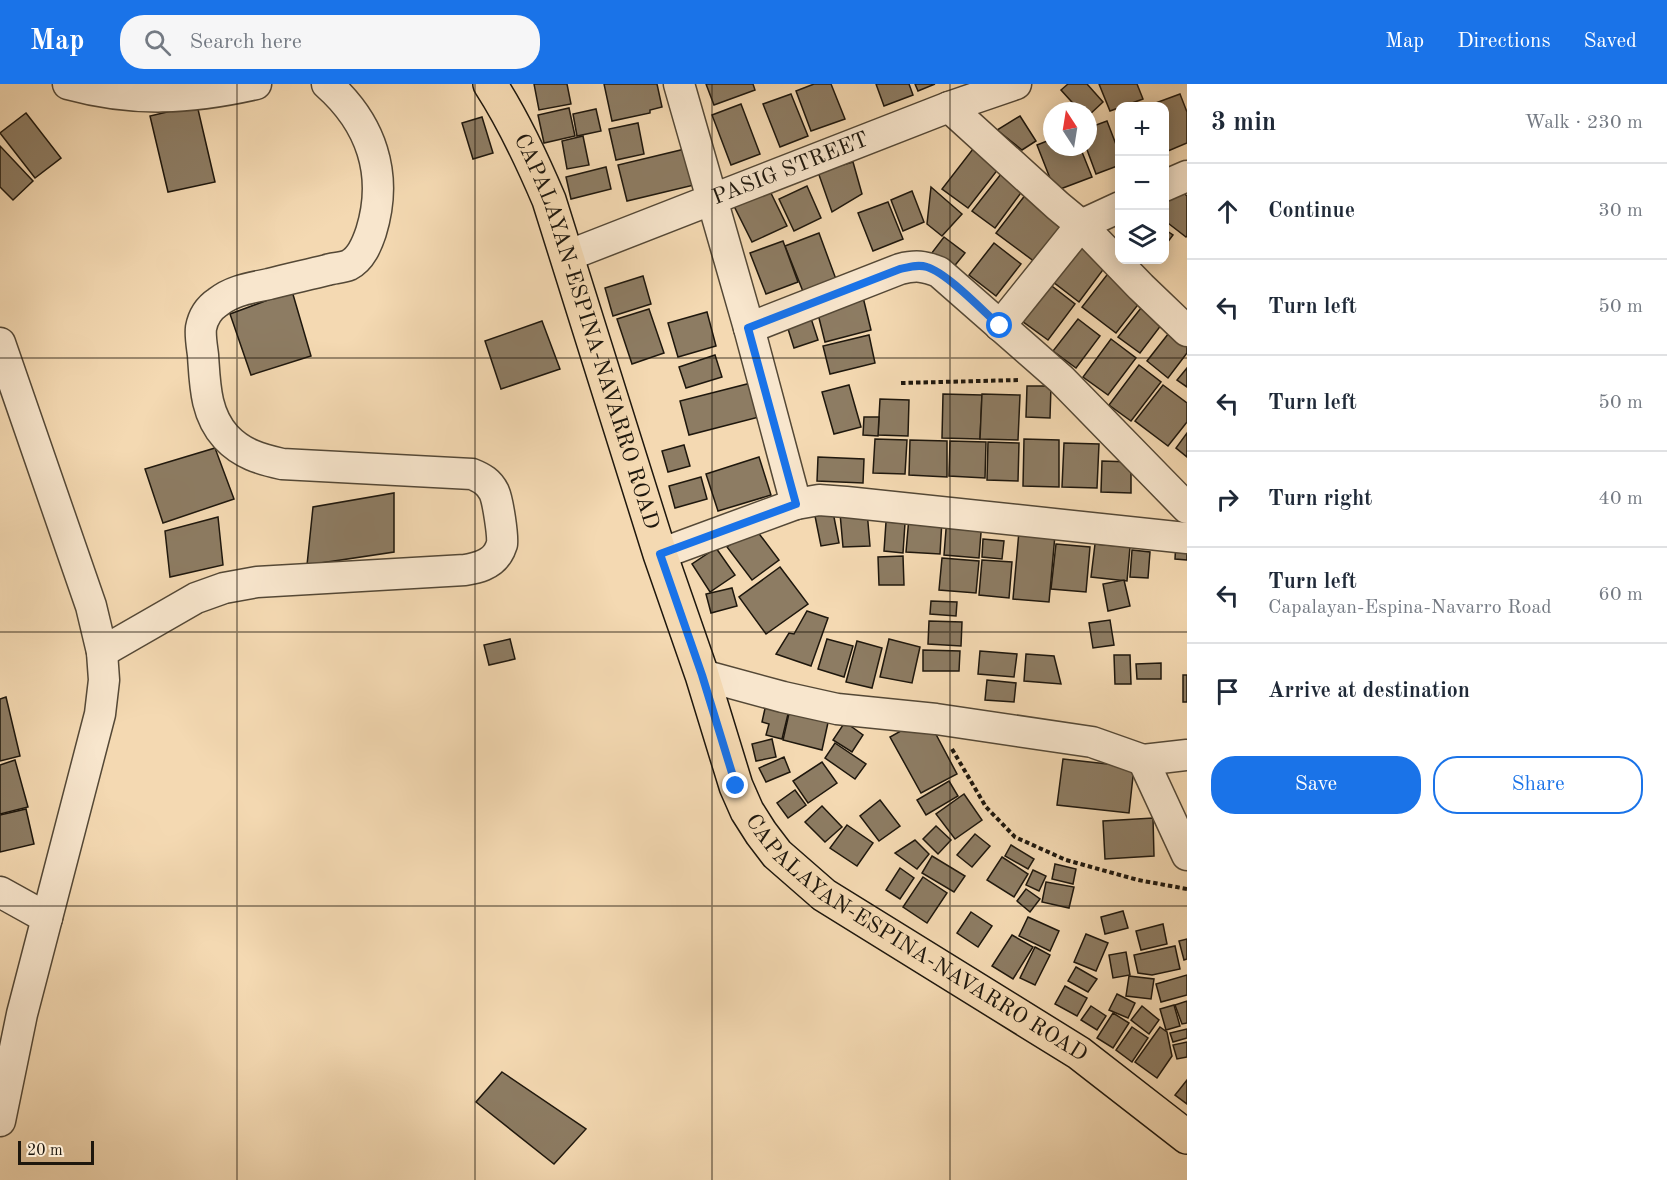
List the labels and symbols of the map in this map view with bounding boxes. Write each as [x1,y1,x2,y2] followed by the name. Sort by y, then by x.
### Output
[1043,102,1097,156] north arrow
[709,128,872,209] street label: PASIG STREET
[510,130,663,532] street label: CAPALAYAN-ESPINA-NAVARRO ROAD
[986,312,1012,338] route start
[722,772,748,798] route end
[741,810,1091,1066] street label: CAPALAYAN-ESPINA-NAVARRO ROAD
[18,1138,94,1166] scale bar

